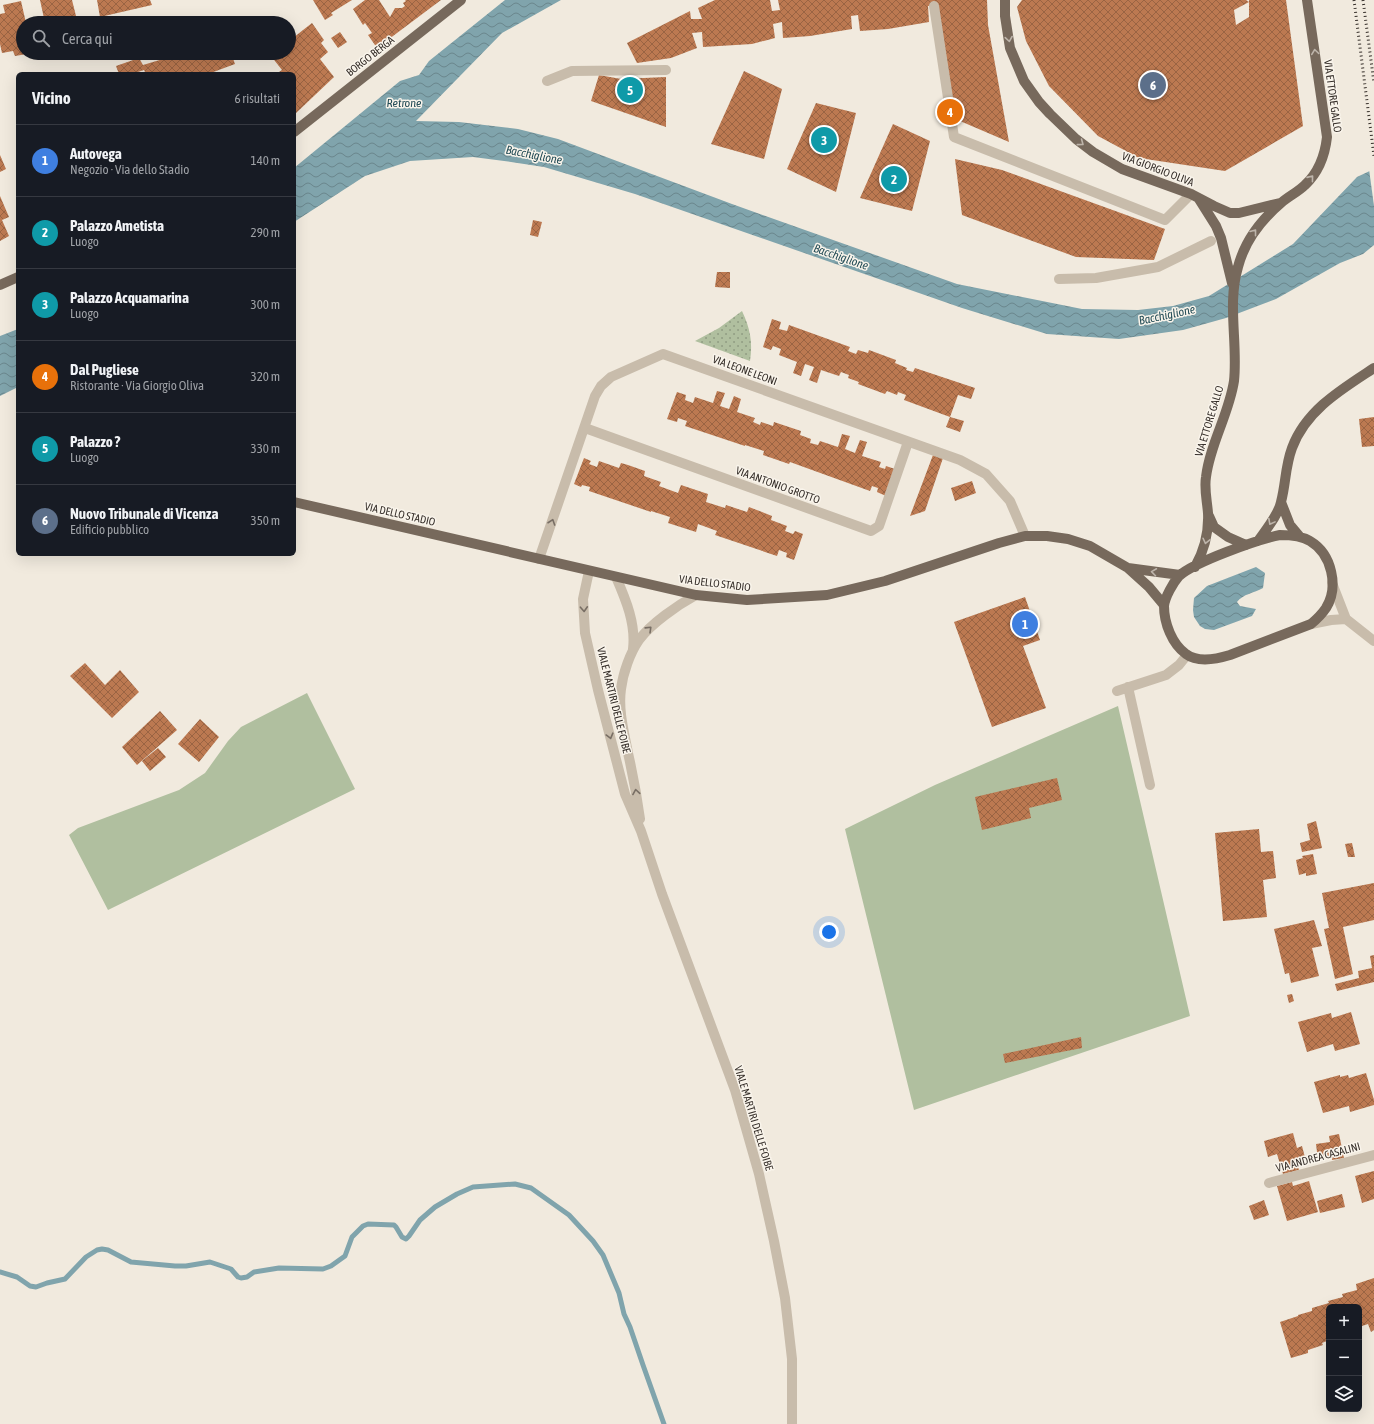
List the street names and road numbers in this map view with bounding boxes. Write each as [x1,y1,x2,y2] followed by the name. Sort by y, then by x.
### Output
[344,33,397,78] street label: BORGO BERGA
[1322,59,1344,133] street label: VIA ETTORE GALLO
[1120,150,1196,188] street label: VIA GIORGIO OLIVA
[711,353,779,387] street label: VIA LEONE LEONI
[1193,384,1225,458] street label: VIA ETTORE GALLO
[734,464,822,506] street label: VIA ANTONIO GROTTO
[364,500,436,528] street label: VIA DELLO STADIO
[679,573,751,593] street label: VIA DELLO STADIO
[595,646,633,755] street label: VIALE MARTIRI DELLE FOIBE
[732,1064,776,1172] street label: VIALE MARTIRI DELLE FOIBE
[1274,1140,1362,1174] street label: VIA ANDREA CASALINI

